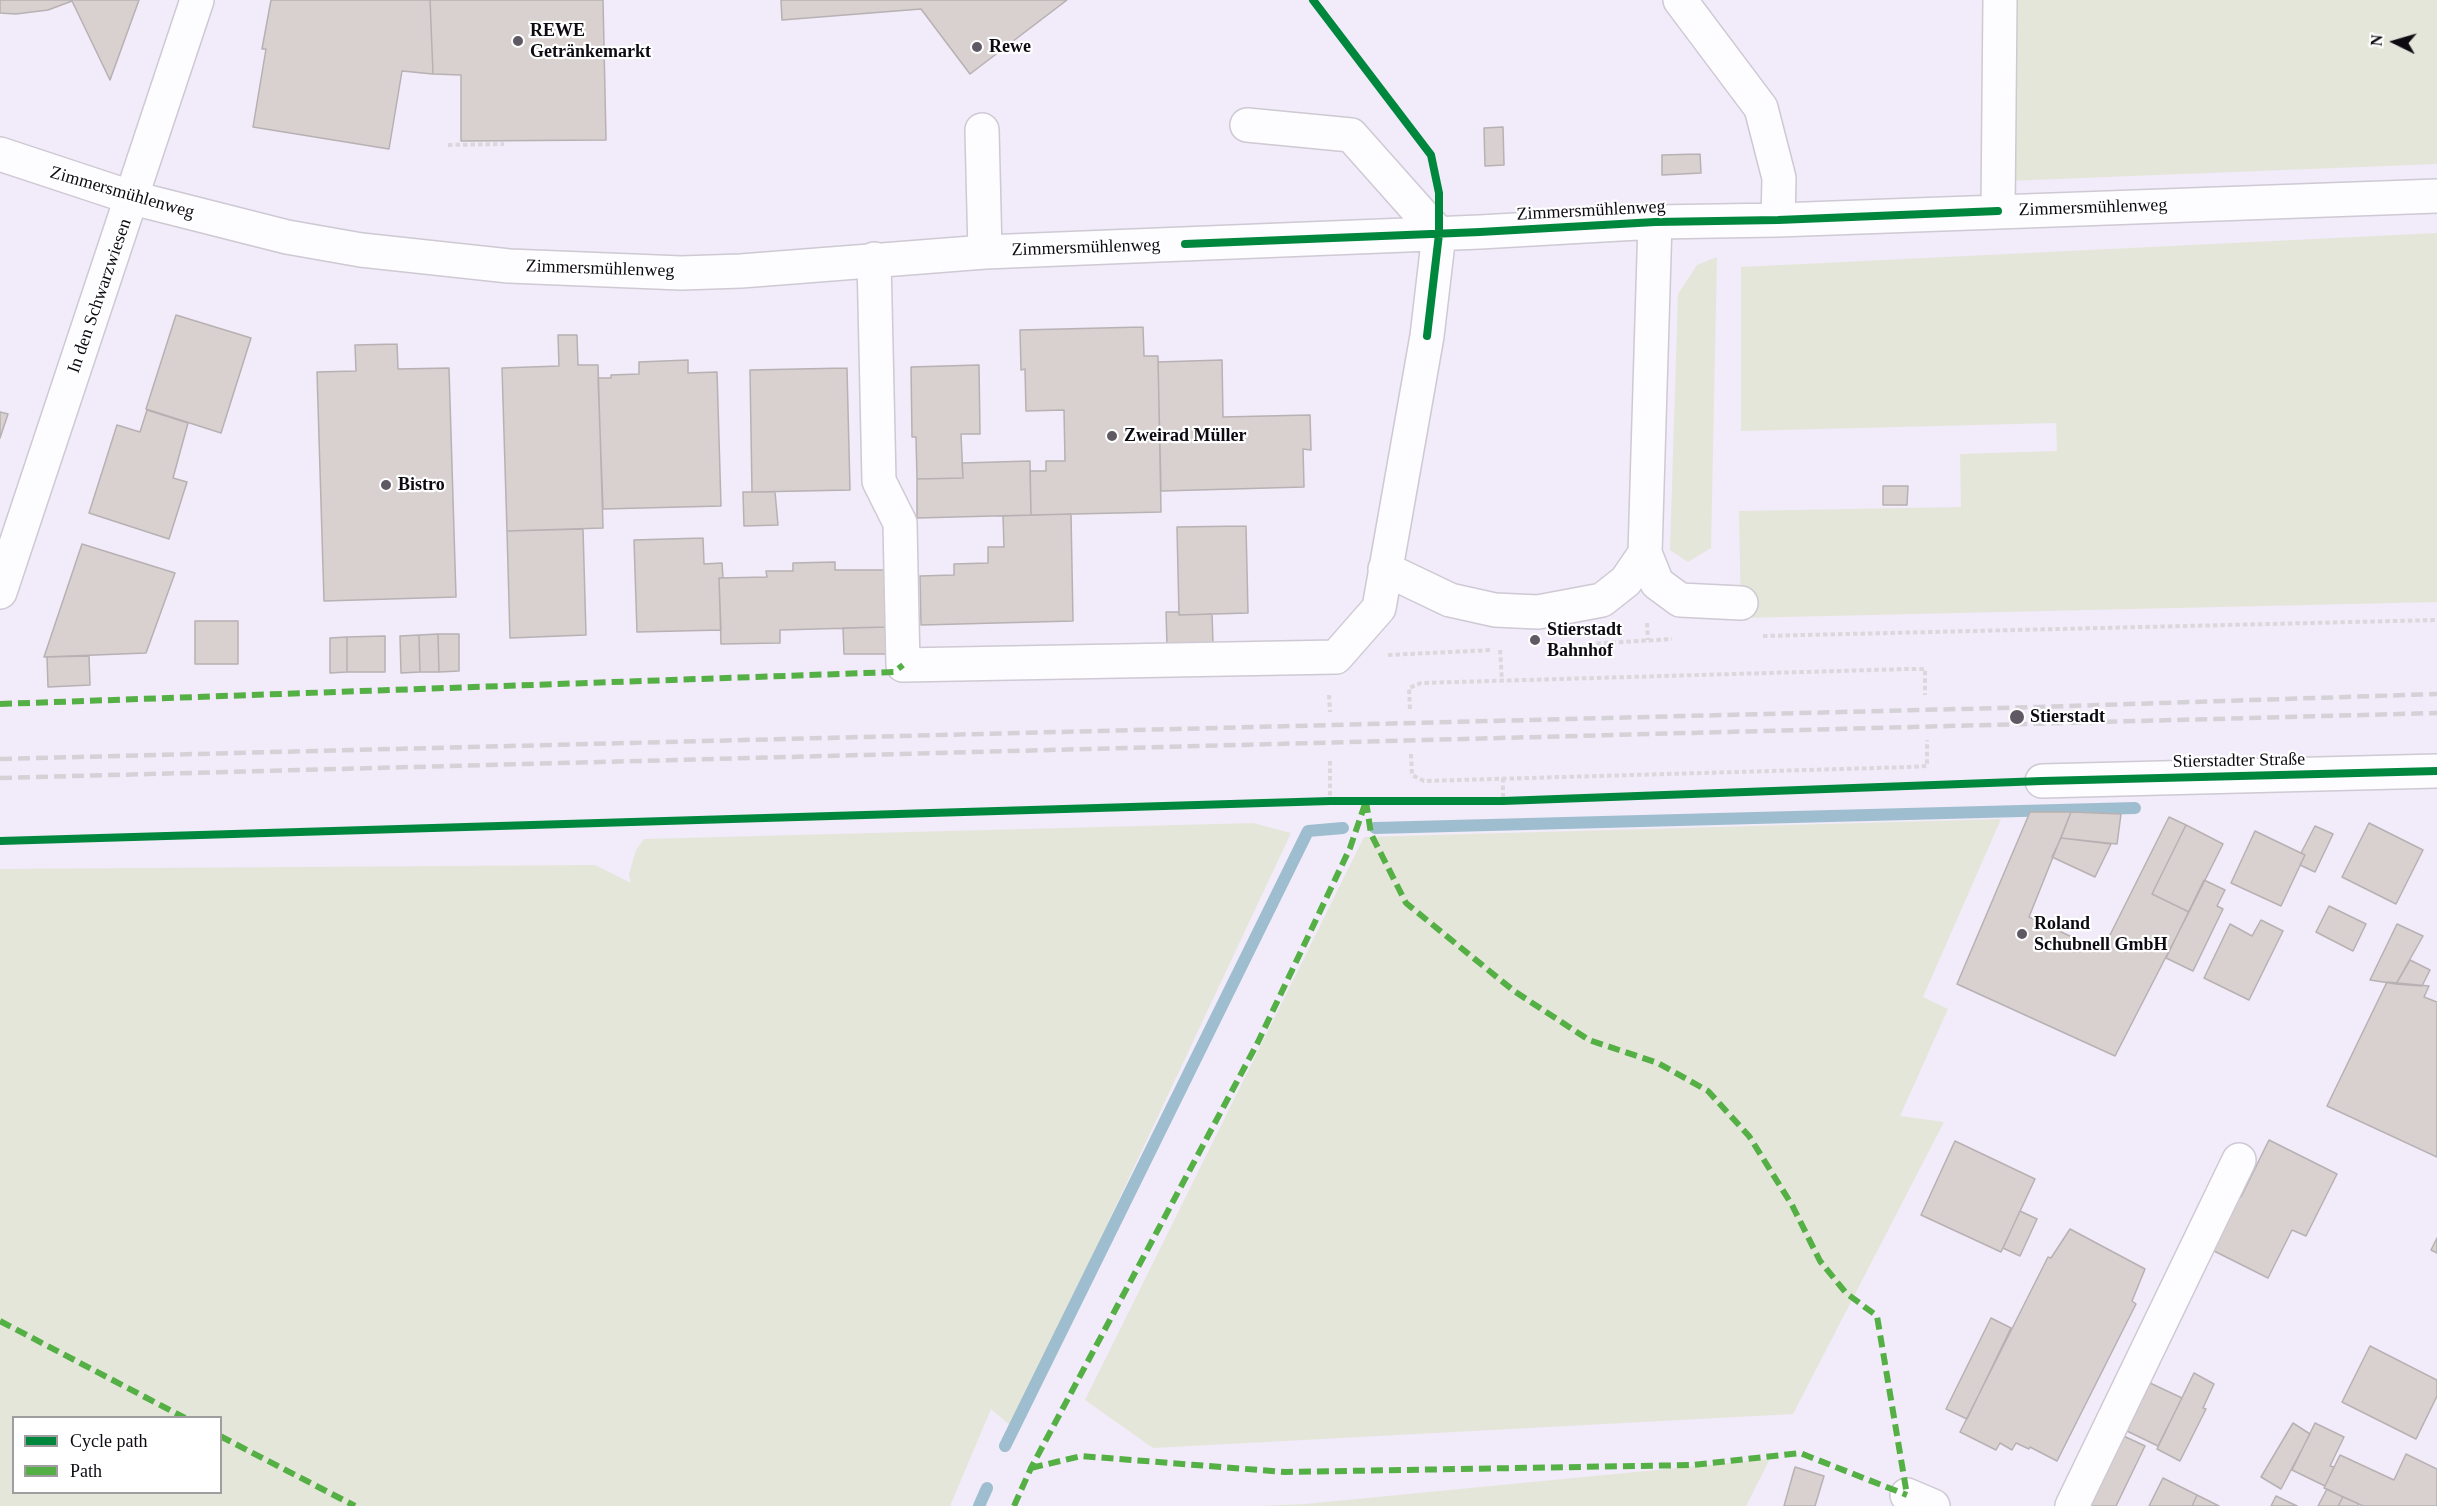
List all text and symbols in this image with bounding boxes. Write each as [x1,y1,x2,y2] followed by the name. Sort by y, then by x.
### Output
[2365,12,2425,72] north arrow
[530,20,651,63] place label: REWE Getränkemarkt
[511,34,525,48] marker: REWE Getränkemarkt
[2368,34,2386,47] text: N
[989,36,1031,58] place label: Rewe
[970,40,984,54] marker: Rewe
[47,162,197,224] street label: Zimmersmühlenweg
[2018,195,2168,221] street label: Zimmersmühlenweg
[1516,196,1666,226] street label: Zimmersmühlenweg
[63,216,137,376] street label: In den Schwarzwiesen
[1011,235,1161,261] street label: Zimmersmühlenweg
[525,256,675,282] street label: Zimmersmühlenweg
[1124,425,1246,447] place label: Zweirad Müller
[1105,429,1119,443] marker: Zweirad Müller
[398,474,445,496] place label: Bistro
[379,478,393,492] marker: Bistro
[1547,619,1622,662] place label: Stierstadt Bahnhof
[1528,633,1542,647] marker: Stierstadt Bahnhof
[2030,706,2105,728] place label: Stierstadt
[2008,708,2026,726] marker: Stierstadt
[2173,749,2305,773] street label: Stierstadter Straße
[2034,913,2168,956] place label: Roland Schubnell GmbH
[2015,927,2029,941] marker: Roland Schubnell GmbH
[12,1416,222,1494] legend
[70,1431,147,1451] text: Cycle path
[70,1461,102,1481] text: Path

